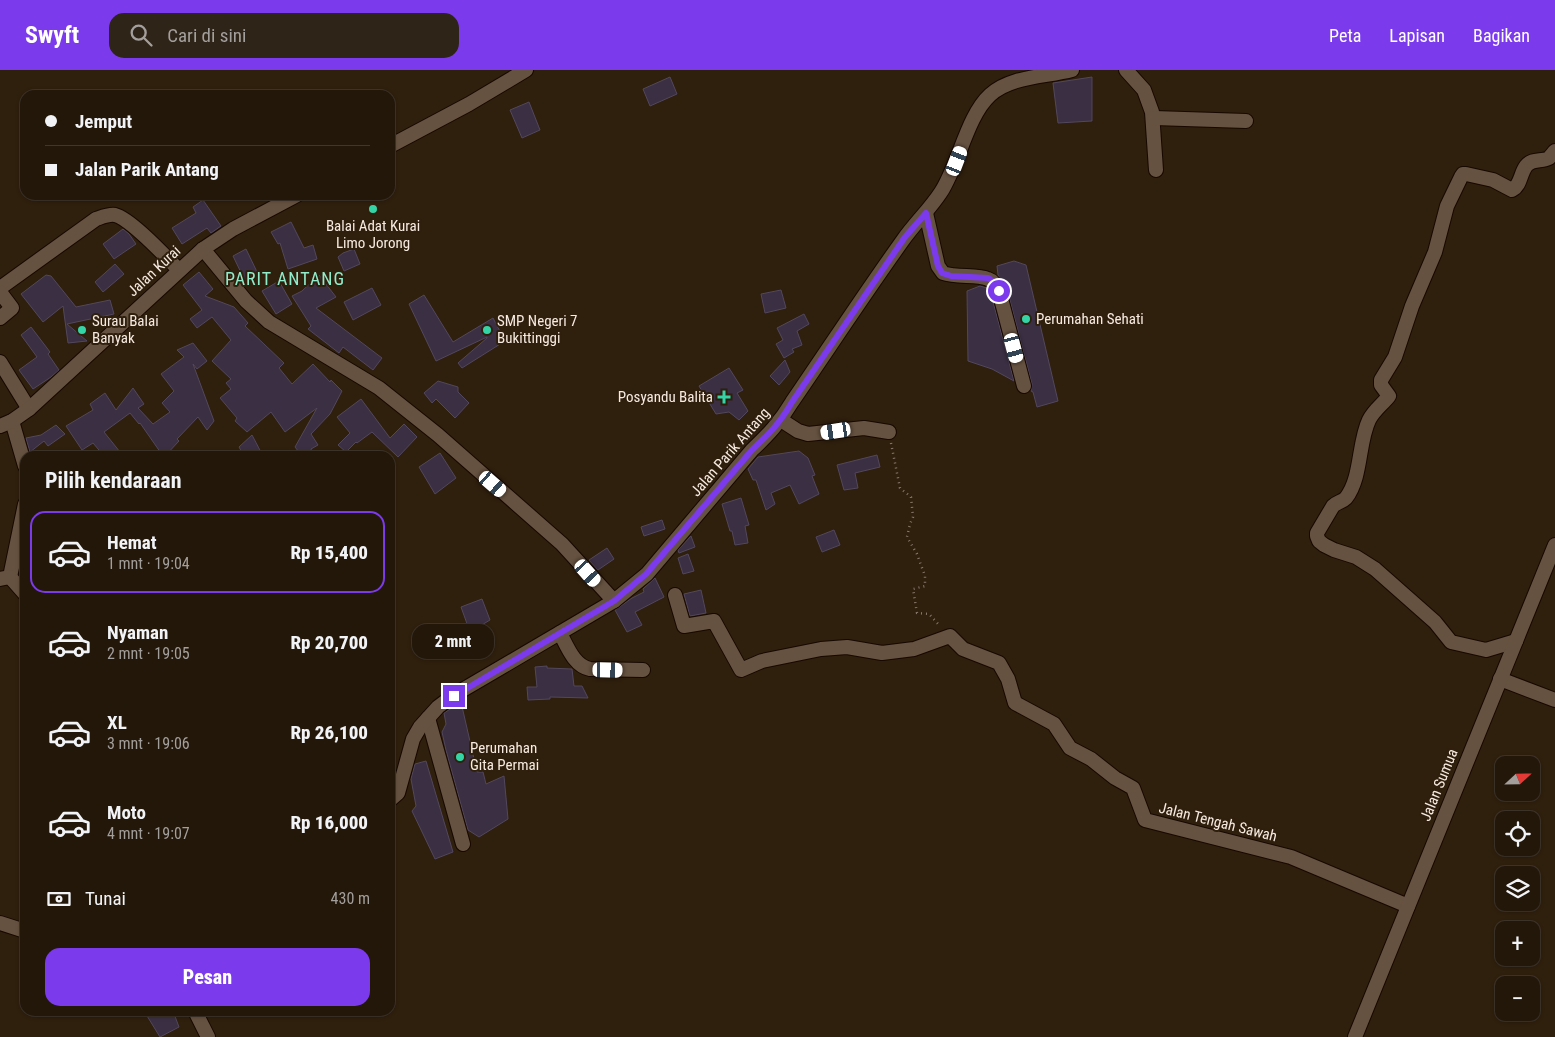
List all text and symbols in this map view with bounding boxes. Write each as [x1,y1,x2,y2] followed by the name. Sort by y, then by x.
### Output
[109,13,459,58] search box
[25,21,79,49] text: Swyft
[127,21,155,49] icon: search
[167,24,246,47] text: Cari di sini
[1329,25,1361,46] text: Peta
[1389,25,1445,46] text: Lapisan
[1473,25,1530,46] text: Bagikan
[75,110,132,133] text: Jemput
[944,144,969,178] car
[75,158,219,181] text: Jalan Parik Antang
[367,203,379,215] marker: Balai Adat Kurai Limo Jorong
[326,217,420,252] place label: Balai Adat Kurai Limo Jorong
[124,242,184,300] street label: Jalan Kurai
[225,268,345,289] district label: PARIT ANTANG
[988,280,1010,302] route start
[1036,310,1144,328] place label: Perumahan Sehati
[92,312,159,347] place label: Surau Balai Banyak
[497,312,577,347] place label: SMP Negeri 7 Bukittinggi
[1020,313,1032,325] marker: Perumahan Sehati
[76,324,88,336] marker: Surau Balai Banyak
[481,324,493,336] marker: SMP Negeri 7 Bukittinggi
[1002,332,1025,364] car
[618,388,713,406] place label: Posyandu Balita
[717,390,731,404] marker: Posyandu Balita
[687,404,773,500] street label: Jalan Parik Antang
[820,421,851,441] car
[45,468,181,493] text: Pilih kendaraan
[476,468,509,500] car
[47,530,92,575] icon: car
[107,531,157,554] text: Hemat
[290,541,368,564] text: Rp 15,400
[107,554,190,573] text: 1 mnt · 19:04
[572,557,603,589] car
[47,620,92,665] icon: car
[107,621,168,644] text: Nyaman
[413,624,495,658] callout: 2 mnt
[290,631,368,654] text: Rp 20,700
[435,632,471,651] text: 2 mnt
[107,644,190,663] text: 2 mnt · 19:05
[592,662,623,678] car
[443,685,465,707] route end
[47,710,92,755] icon: car
[107,711,127,734] text: XL
[290,721,368,744] text: Rp 26,100
[107,734,190,753] text: 3 mnt · 19:06
[470,739,539,774] place label: Perumahan Gita Permai
[1416,746,1462,824] street label: Jalan Sumua
[454,751,466,763] marker: Perumahan Gita Permai
[1495,756,1540,801] north arrow
[1495,756,1540,1021] map controls
[1157,799,1279,845] street label: Jalan Tengah Sawah
[47,800,92,845] icon: car
[107,801,146,824] text: Moto
[290,811,368,834] text: Rp 16,000
[1495,811,1540,856] button: locate
[107,824,190,843] text: 4 mnt · 19:07
[1495,866,1540,911] button: layers
[45,885,73,913] icon: cash
[85,887,126,910] text: Tunai
[331,889,370,908] text: 430 m
[1495,921,1540,966] button: +
[45,948,370,1006] button: Pesan
[1495,976,1540,1021] button: −

